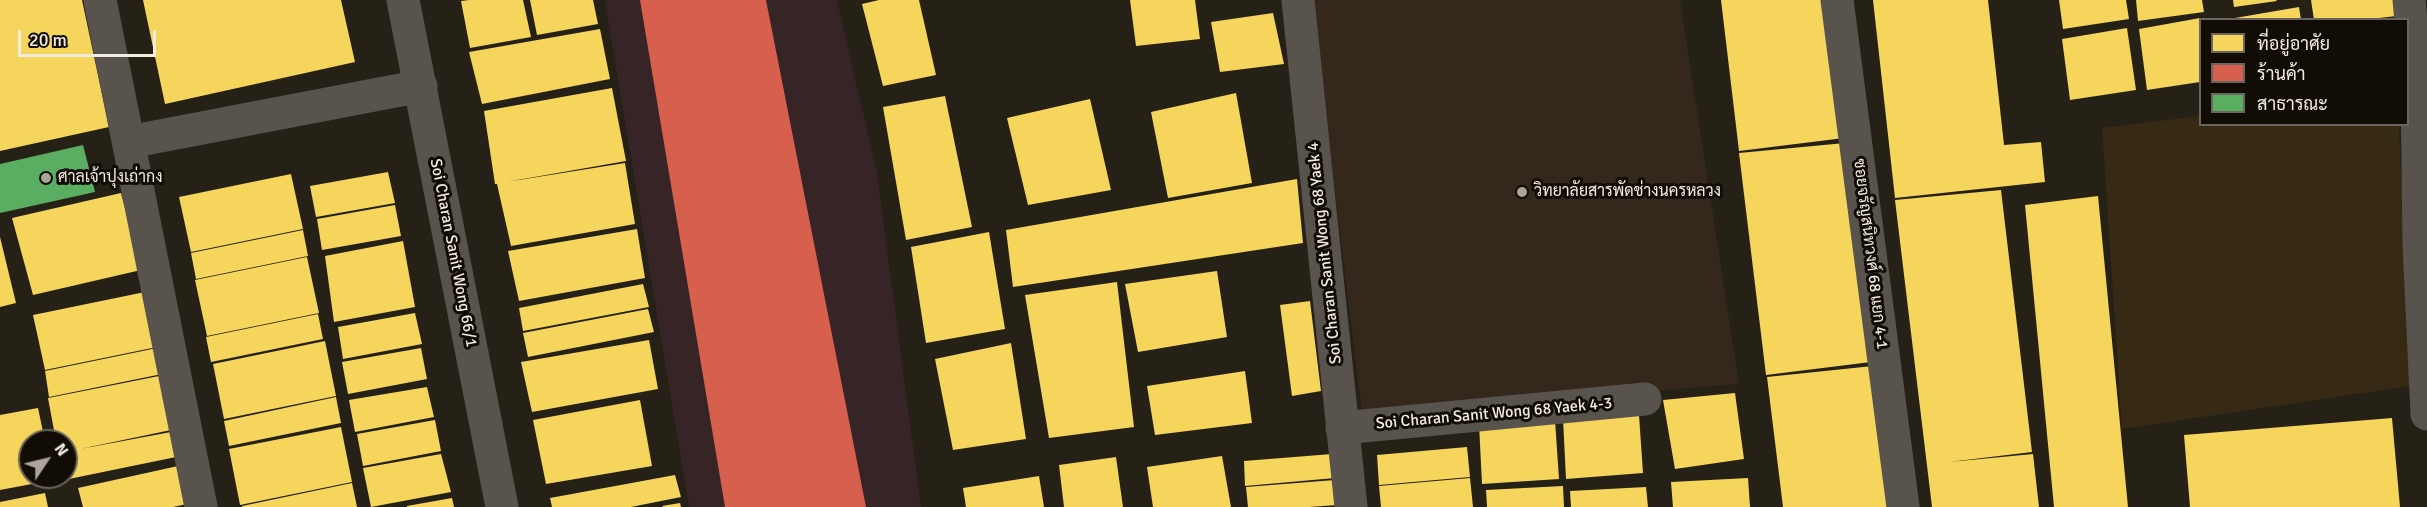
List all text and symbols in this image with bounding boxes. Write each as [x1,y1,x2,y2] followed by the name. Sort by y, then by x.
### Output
[21,18,159,56] scale bar
[2199,18,2409,126] legend
[29,29,67,51] text: 20 m
[2257,33,2330,55] text: ที่อยู่อาศัย
[2257,63,2306,85] text: ร้านค้า
[2257,93,2328,115] text: สาธารณะ
[1304,141,1346,365] street label: Soi Charan Sanit Wong 68 Yaek 4
[425,157,481,349] street label: Soi Charan Sanit Wong 66/1
[1849,158,1891,350] street label: ซอยจรัญสนิทวงศ์ 68 แยก 4-1
[58,168,163,188] place label: ศาลเจ้าปุงเถ่ากง
[39,171,53,185] marker: ศาลเจ้าปุงเถ่ากง
[1534,182,1721,202] place label: วิทยาลัยสารพัดช่างนครหลวง
[1515,185,1529,199] marker: วิทยาลัยสารพัดช่างนครหลวง
[1375,394,1613,434] street label: Soi Charan Sanit Wong 68 Yaek 4-3
[18,429,78,489] north arrow
[50,440,72,460] text: N

